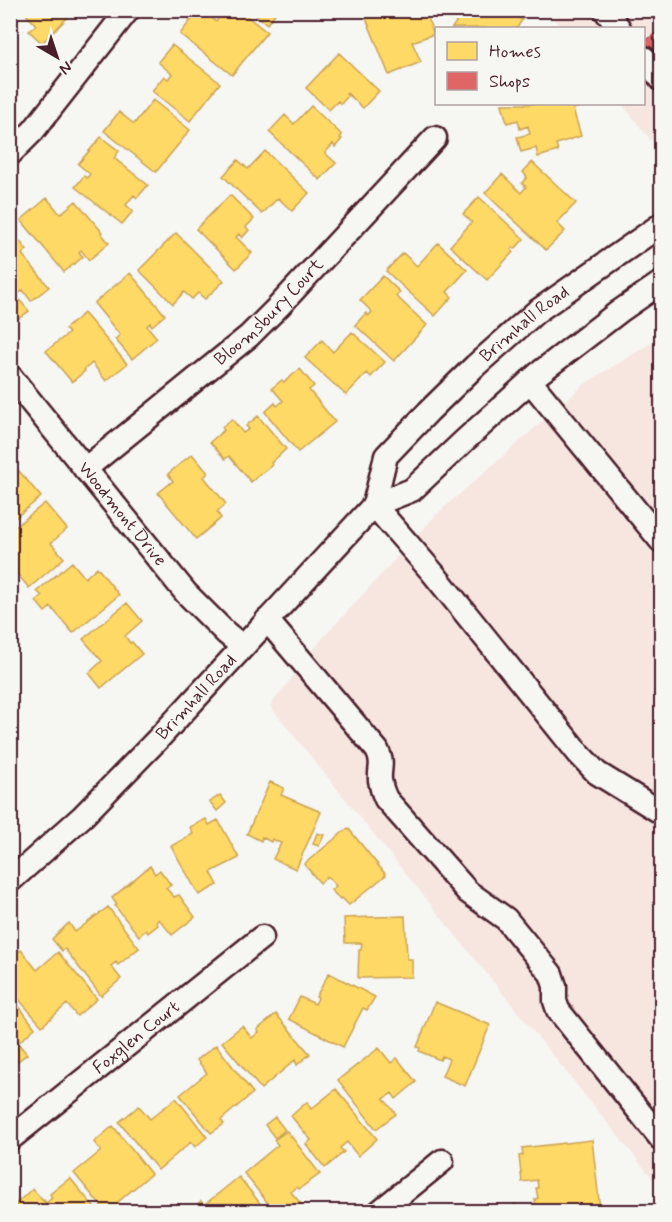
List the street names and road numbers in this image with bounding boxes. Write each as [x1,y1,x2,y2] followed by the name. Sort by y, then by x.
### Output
[209,253,329,371] street label: Bloomsbury Court
[475,280,574,368] street label: Brimhall Road
[72,457,172,572] street label: Woodmont Drive
[151,649,242,746] street label: Brimhall Road
[88,995,185,1080] street label: Foxglen Court

